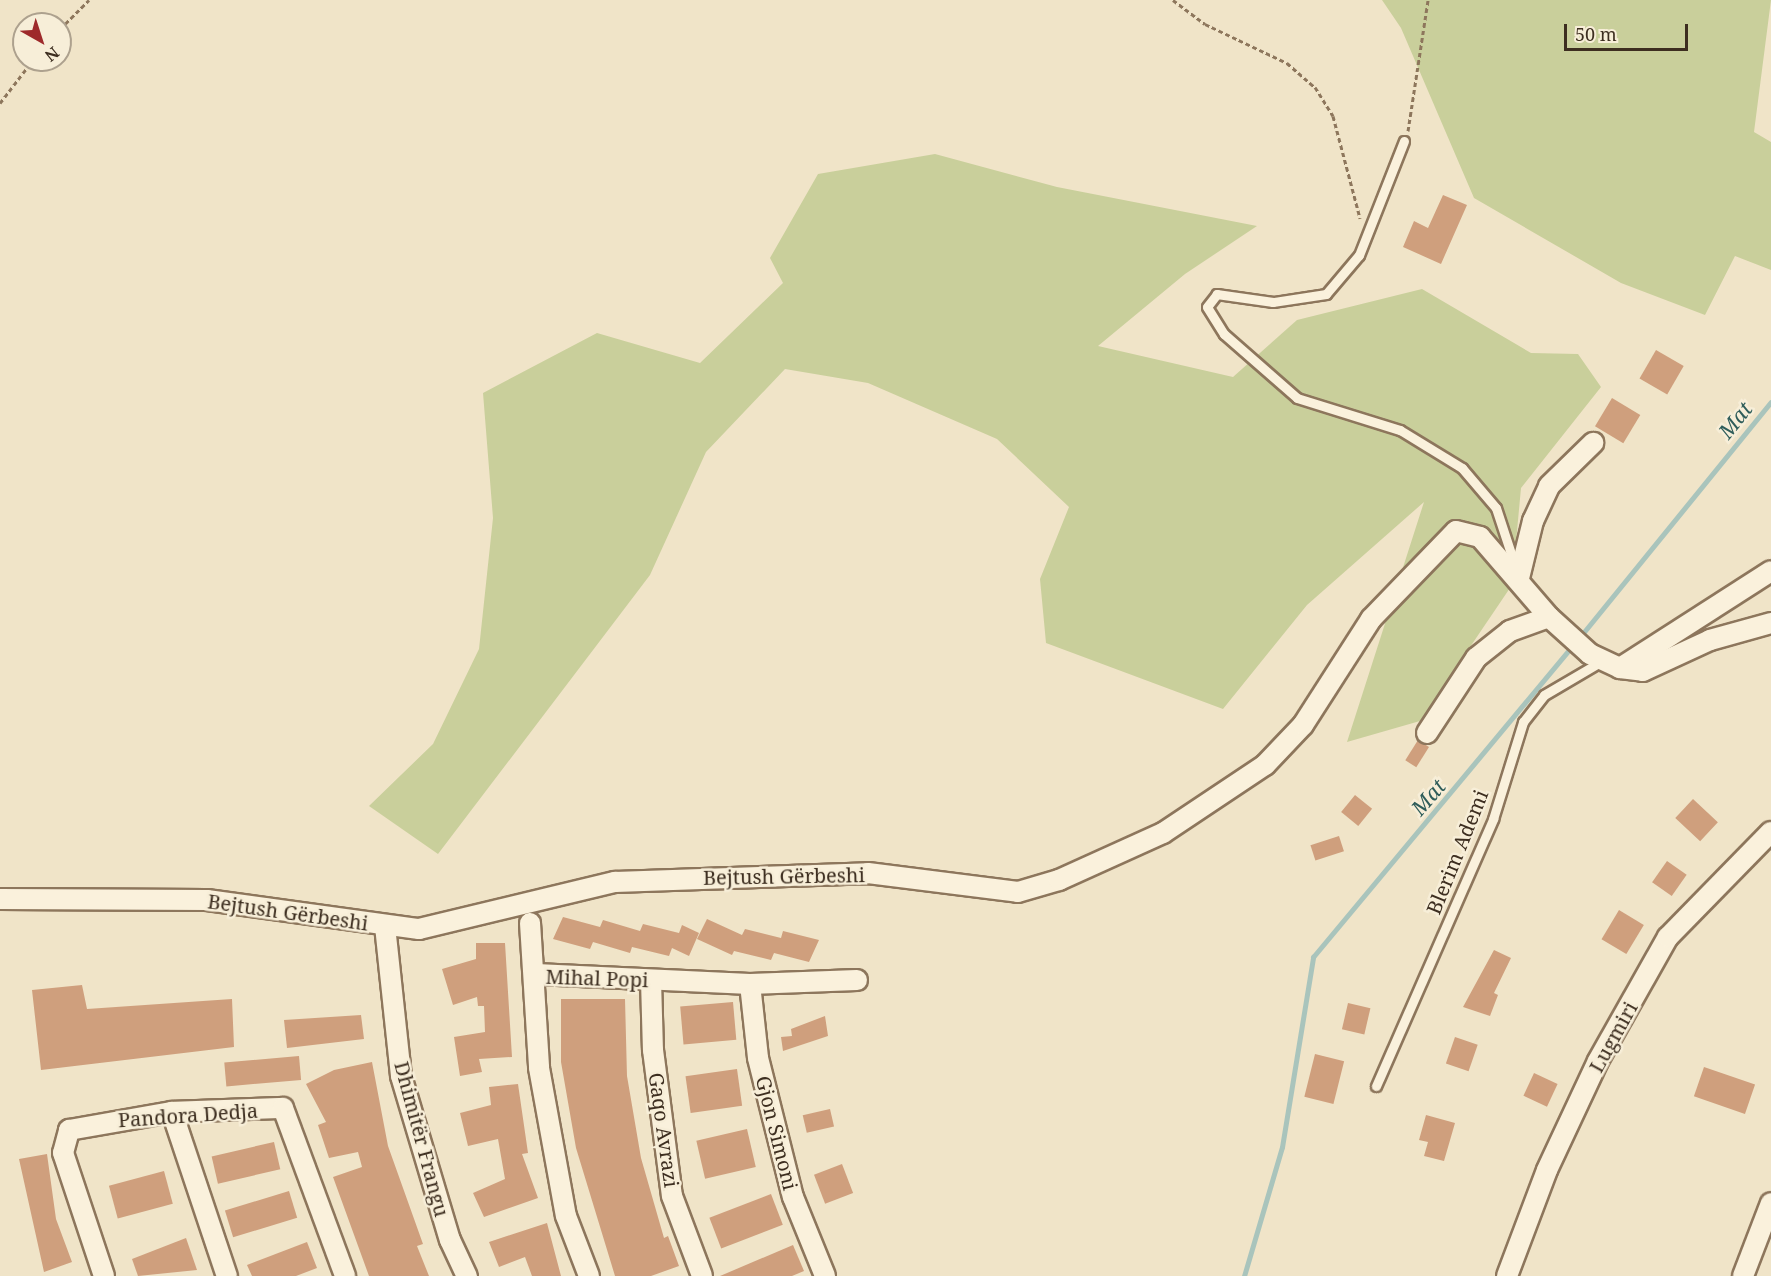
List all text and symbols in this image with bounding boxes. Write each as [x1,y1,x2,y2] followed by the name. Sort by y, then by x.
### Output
[12,12,72,72] north arrow
[1567,12,1692,50] scale bar
[1575,22,1617,46] text: 50 m
[40,42,64,67] text: N
[1713,397,1757,443] water label: Mat
[1406,774,1450,820] water label: Mat
[1421,786,1493,918] street label: Blerim Ademi
[703,863,865,889] street label: Bejtush Gërbeshi
[206,889,370,935] street label: Bejtush Gërbeshi
[545,964,649,992] street label: Mihal Popi
[1584,997,1642,1077] street label: Lugmiri
[390,1059,454,1219] street label: Dhimitër Frangu
[644,1071,684,1189] street label: Gaqo Avrazi
[751,1073,803,1193] street label: Gjon Simoni
[117,1098,259,1132] street label: Pandora Dedja

